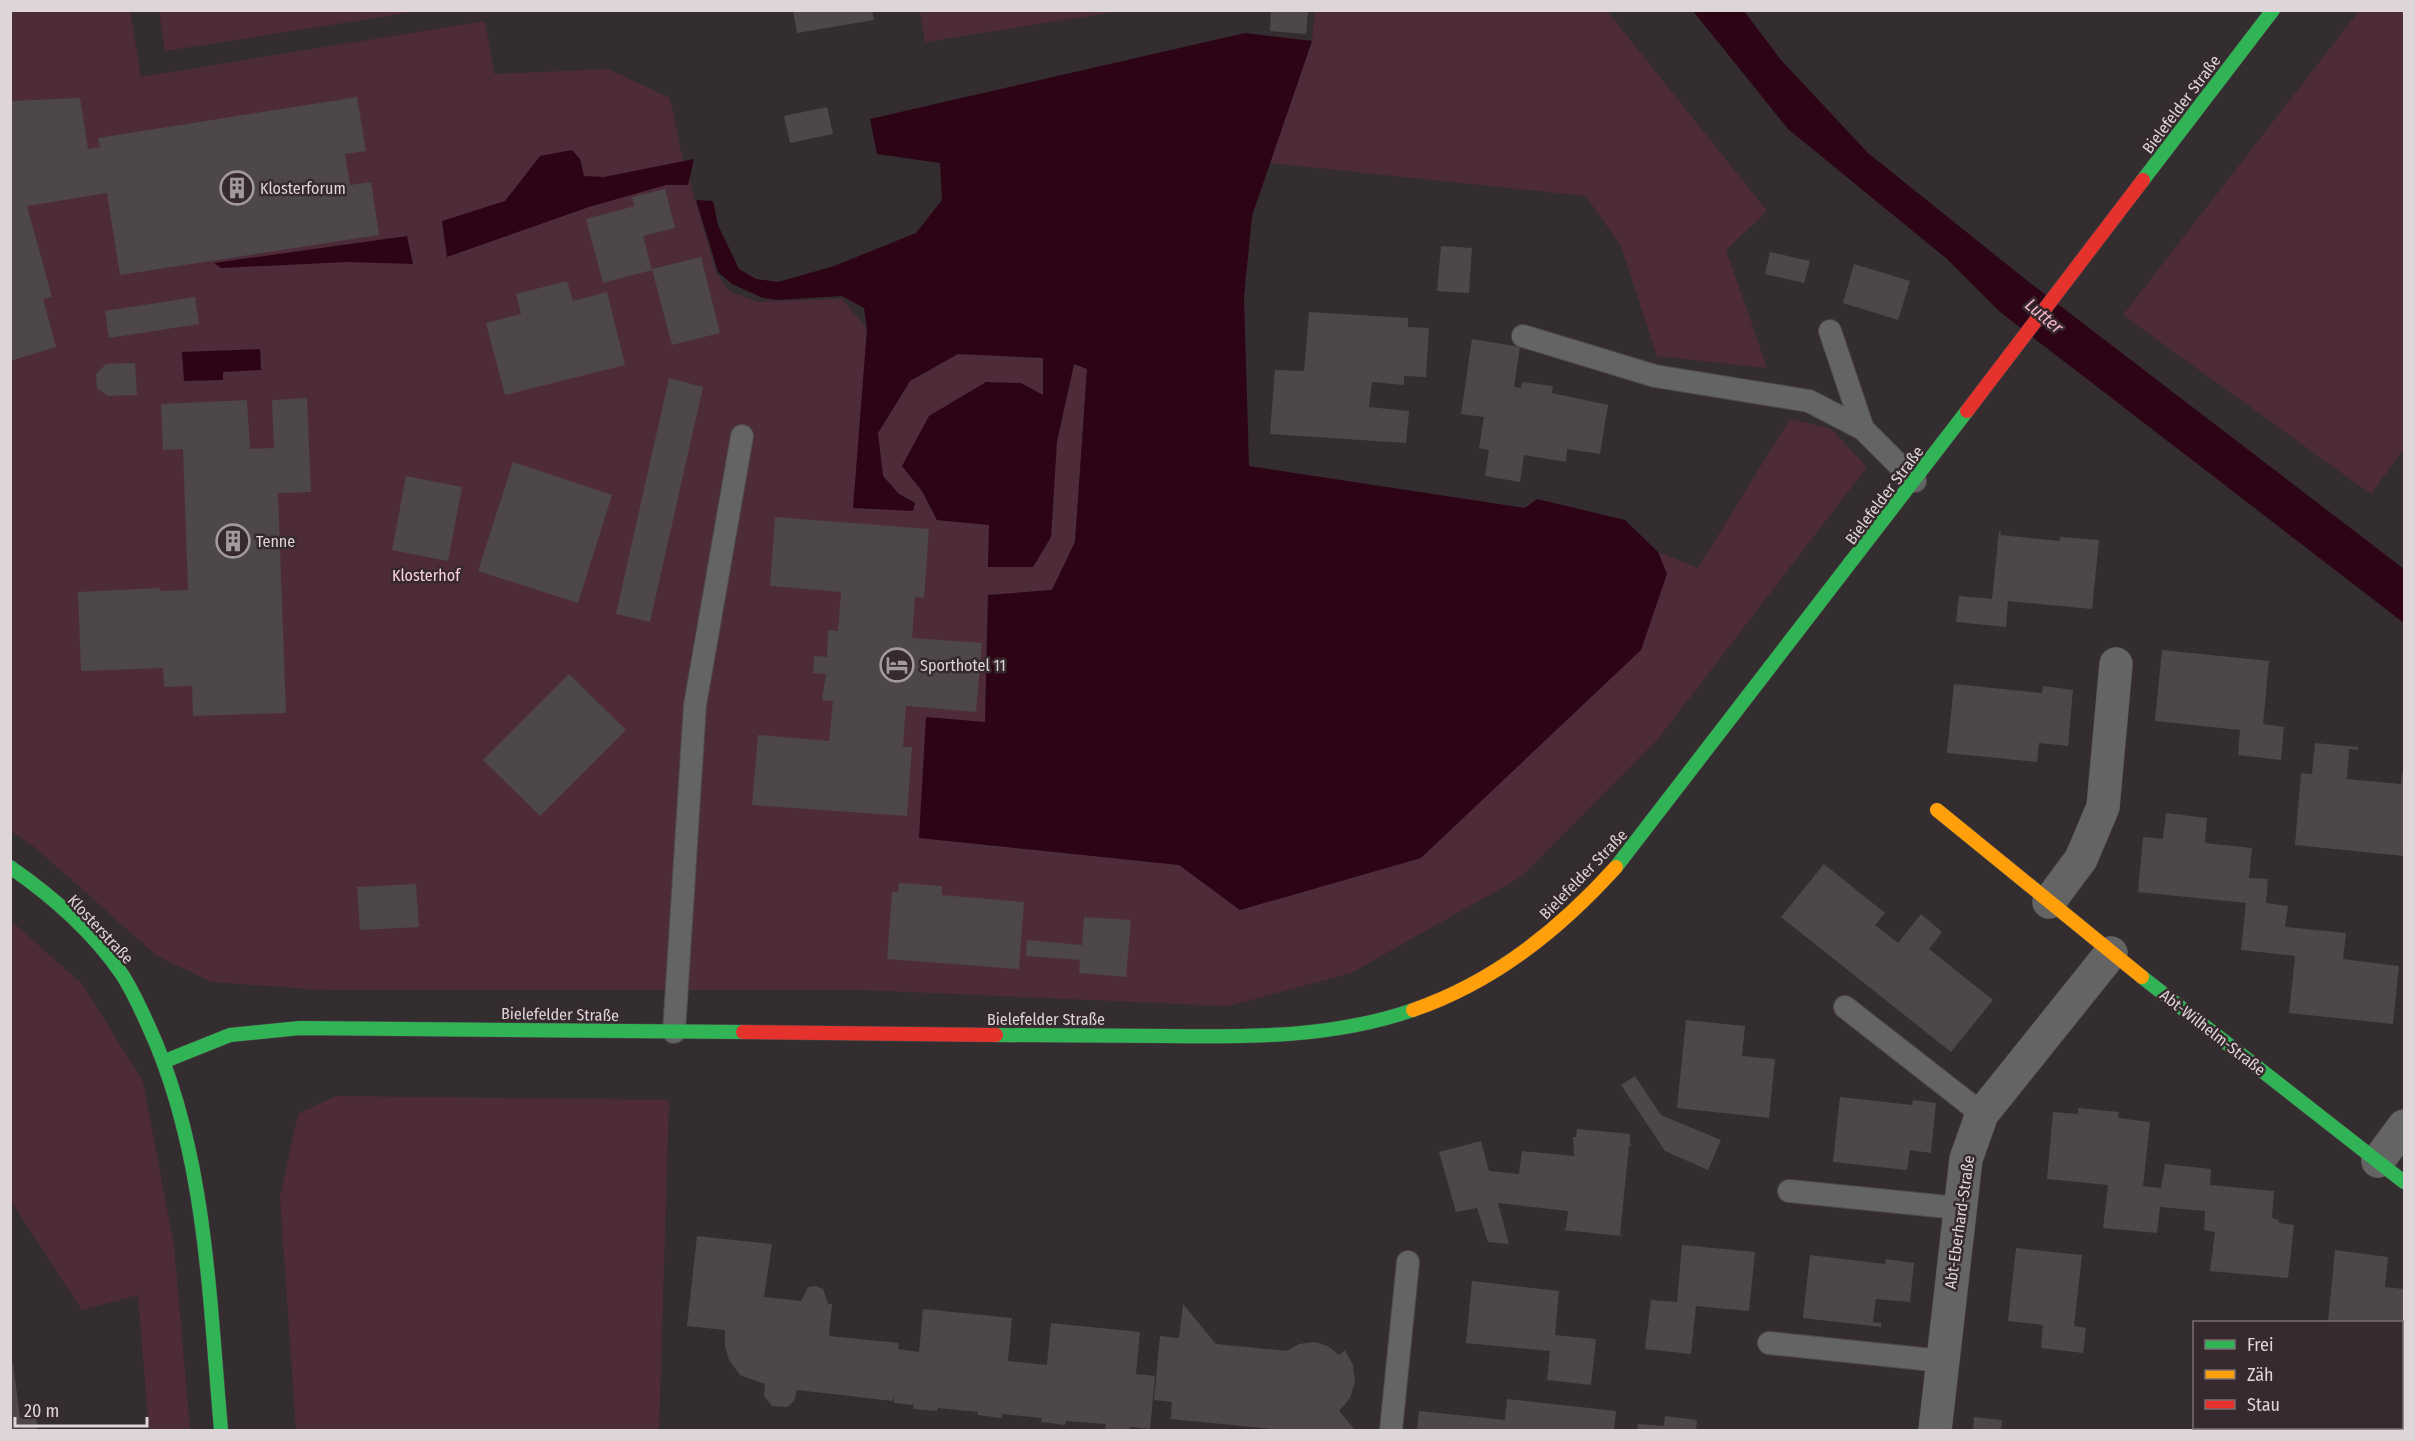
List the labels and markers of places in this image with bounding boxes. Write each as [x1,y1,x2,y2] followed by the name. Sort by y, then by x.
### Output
[219,170,255,206] building icon: Klosterforum
[260,179,346,198] place label: Klosterforum
[215,523,251,559] building icon: Tenne
[256,532,295,551] place label: Tenne
[879,647,915,683] hotel icon: Sporthotel 11
[920,656,1006,675] place label: Sporthotel 11

